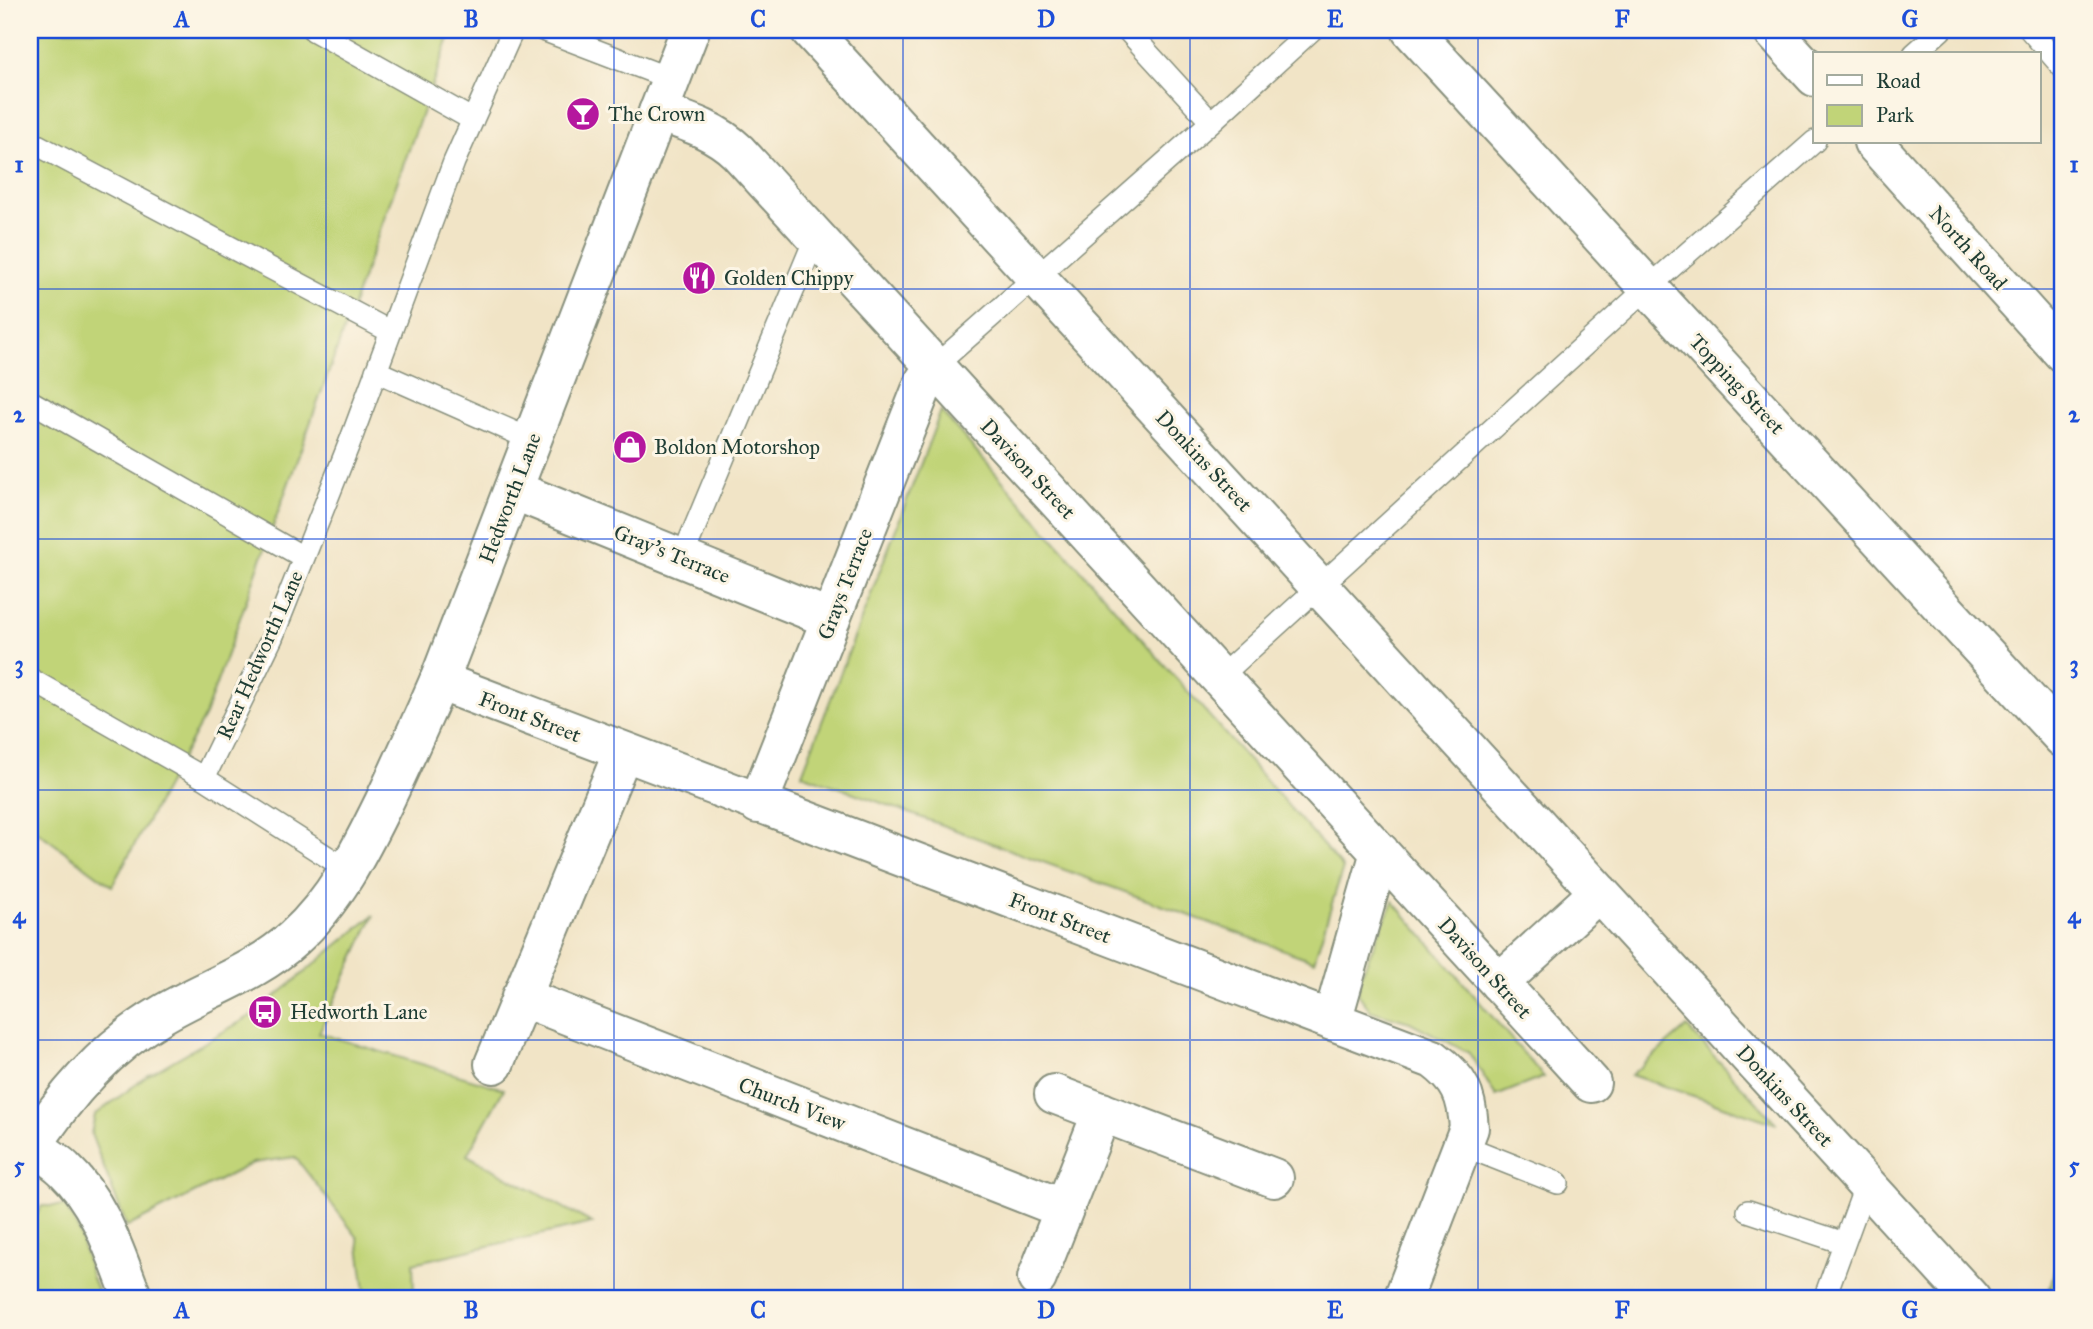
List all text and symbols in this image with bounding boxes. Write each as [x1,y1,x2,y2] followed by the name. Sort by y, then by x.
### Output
[172,5,190,33] text: A
[463,5,479,33] text: B
[750,5,766,33] text: C
[1037,5,1055,33] text: D
[1327,5,1344,33] text: E
[1614,5,1630,33] text: F
[1902,5,1919,33] text: G
[1813,52,2040,144] legend
[1876,68,1921,94] text: Road
[564,95,602,133] bar icon: The Crown
[608,101,705,127] place label: The Crown
[1876,102,1914,128] text: Park
[14,150,24,178] text: 1
[2069,150,2079,178] text: 1
[1923,201,2013,296] street label: North Road
[680,259,718,297] restaurant icon: Golden Chippy
[724,265,854,291] place label: Golden Chippy
[1684,328,1791,440] street label: Topping Street
[13,400,25,428] text: 2
[2068,400,2080,428] text: 2
[1150,405,1258,518] street label: Donkins Street
[975,413,1081,525] street label: Davison Street
[611,428,649,466] shop icon: Boldon Motorshop
[473,429,547,567] street label: Hedworth Lane
[654,434,820,460] place label: Boldon Motorshop
[610,519,734,589] street label: Gray's Terrace
[812,524,878,644] street label: Grays Terrace
[211,566,309,743] street label: Rear Hedworth Lane
[14,650,24,679] text: 3
[2069,650,2079,679] text: 3
[475,686,585,749] street label: Front Street
[1005,887,1115,950] street label: Front Street
[13,901,27,929] text: 4
[2068,901,2082,929] text: 4
[1433,912,1538,1025] street label: Davison Street
[246,993,284,1031] bus stop icon: Hedworth Lane
[290,999,428,1025] place label: Hedworth Lane
[1731,1040,1839,1153] street label: Donkins Street
[735,1072,849,1136] street label: Church View
[14,1151,25,1179] text: 5
[2069,1151,2080,1179] text: 5
[172,1296,190,1324] text: A
[463,1296,479,1324] text: B
[750,1296,766,1324] text: C
[1037,1296,1055,1324] text: D
[1327,1296,1344,1324] text: E
[1614,1296,1630,1324] text: F
[1902,1296,1919,1324] text: G

